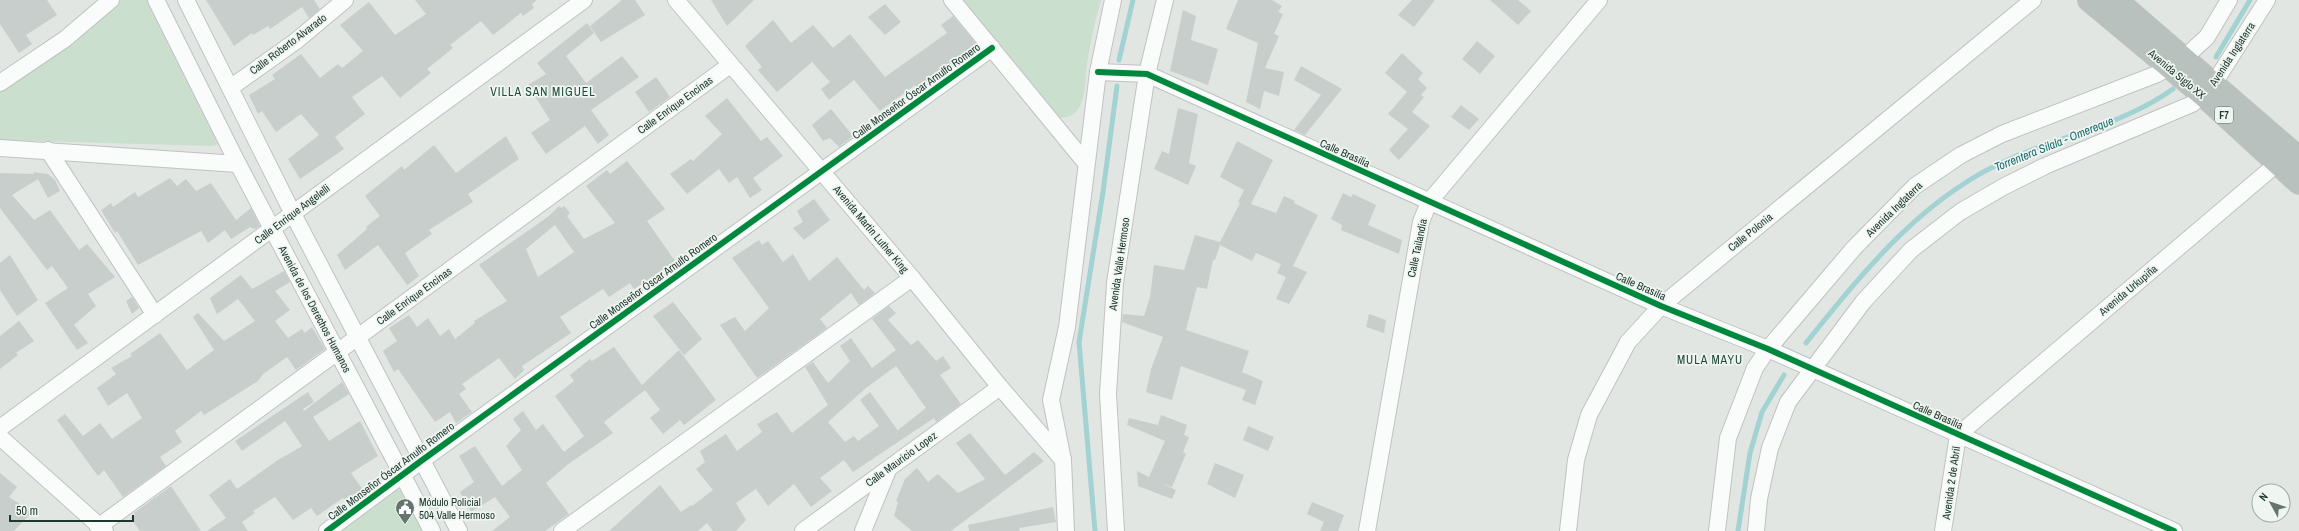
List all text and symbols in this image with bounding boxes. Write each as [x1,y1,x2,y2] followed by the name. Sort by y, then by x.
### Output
[247,10,329,78] street label: Calle Roberto Alvarado
[2206,19,2258,89] street label: Avenida Inglaterra
[849,40,983,142] street label: Calle Monseñor Óscar Arnulfo Romero
[2145,45,2209,102] street label: Avenida Siglo XX
[635,73,716,137] street label: Calle Enrique Encinas
[490,84,596,100] district label: VILLA SAN MIGUEL
[2215,107,2233,123] road number: F7
[1992,113,2116,175] water label: Torrentera Silala - Omereque
[1318,136,1372,170] street label: Calle Brasilia
[1862,178,1925,240] street label: Avenida Inglaterra
[251,181,333,247] street label: Calle Enrique Angelelli
[830,182,912,276] street label: Avenida Martin Luther King
[1725,210,1775,254] street label: Calle Polonia
[1105,217,1132,312] street label: Avenida Valle Hermoso
[1404,217,1430,279] street label: Calle Tailandia
[586,230,720,332] street label: Calle Monseñor Óscar Arnulfo Romero
[275,242,355,375] street label: Avenida de los Derechos Humanos
[2095,261,2160,319] street label: Avenida Urkupiña
[374,264,455,328] street label: Calle Enrique Encinas
[1614,269,1668,303] street label: Calle Brasilia
[1677,352,1743,368] district label: MULA MAYU
[1911,398,1965,432] street label: Calle Brasilia
[325,419,457,523] street label: Calle Monseñor Óscar Arnulfo Romero
[862,428,940,490] street label: Calle Mauricio Lopez
[1939,446,1963,521] street label: Avenida 2 de Abril
[2251,483,2291,523] north arrow
[2256,490,2271,504] text: N
[419,495,495,522] place label: Módulo Policial 504 Valle Hermoso
[10,497,133,523] scale bar
[394,497,416,525] public building icon: Módulo Policial 504 Valle Hermoso
[16,503,38,519] text: 50 m

